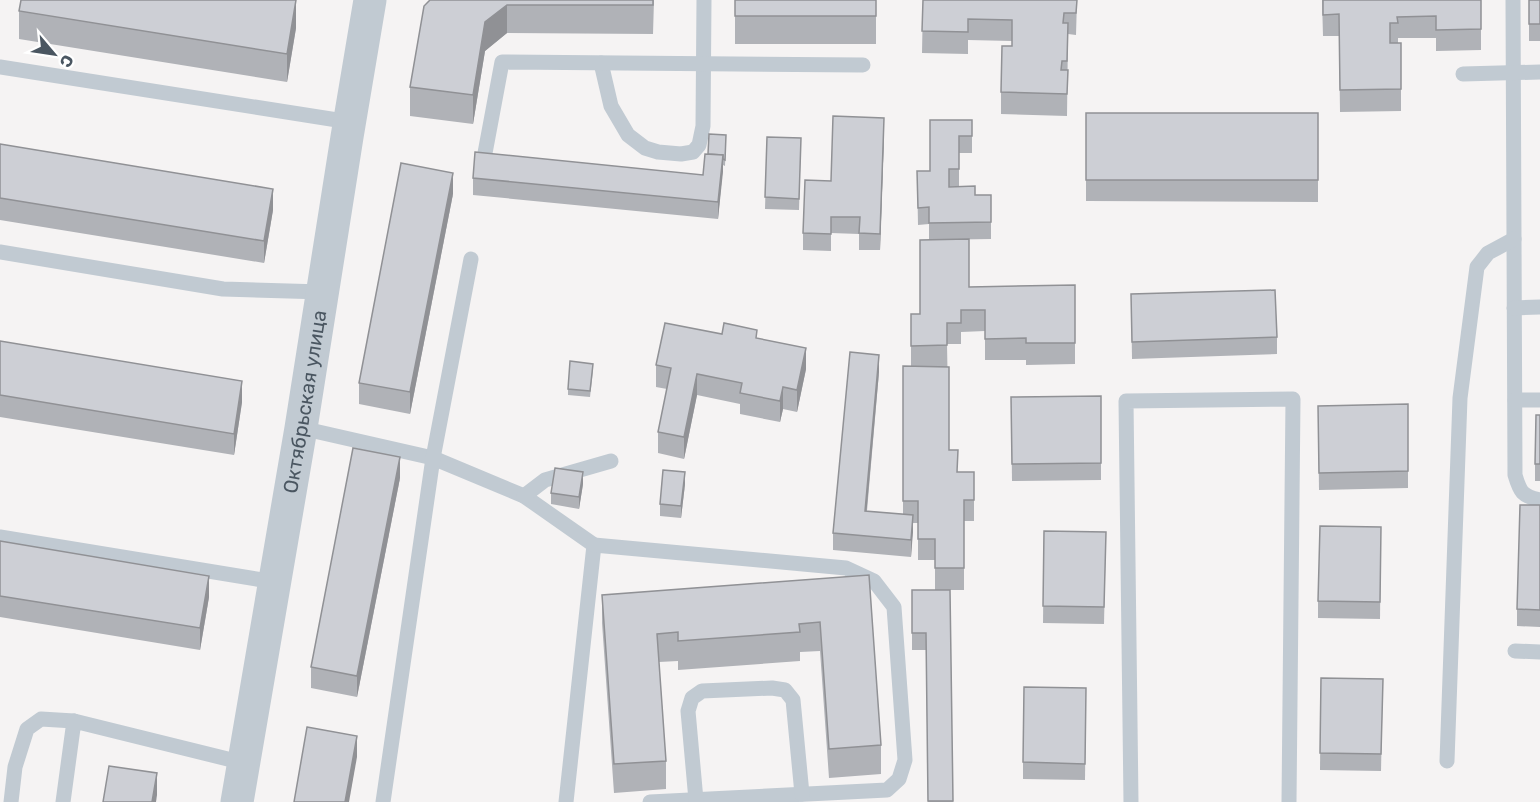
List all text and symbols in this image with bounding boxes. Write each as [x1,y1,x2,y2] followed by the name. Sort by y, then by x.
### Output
[24,24,84,84] north arrow
[56,52,78,71] text: С
[278,308,331,495] street label: Октябрьская улица

